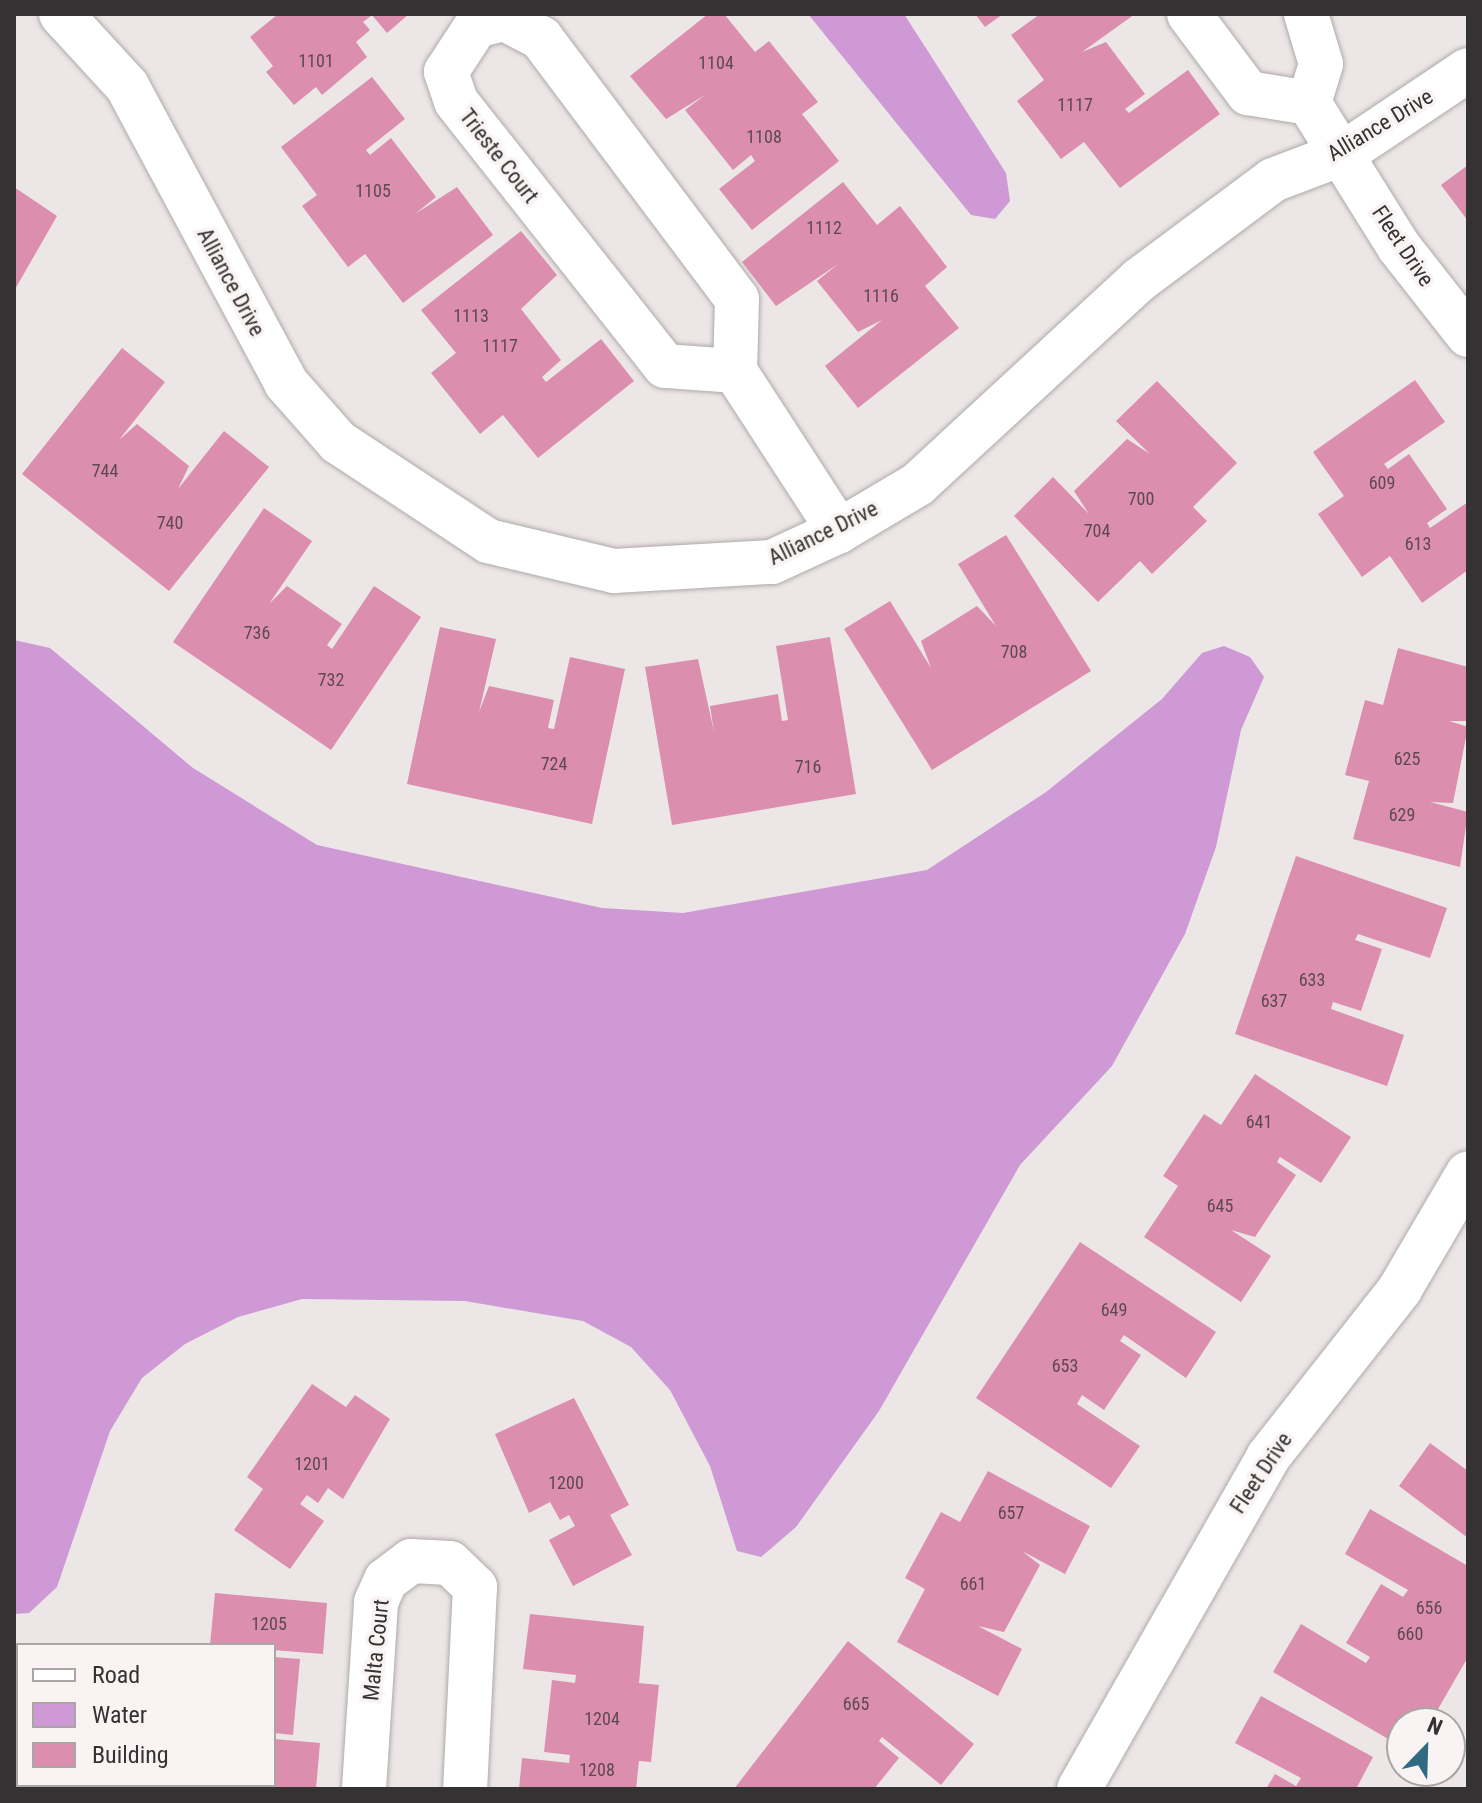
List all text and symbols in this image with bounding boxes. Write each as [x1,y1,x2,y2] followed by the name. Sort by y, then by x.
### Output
[298,50,334,72] house number: 1101
[698,52,734,74] house number: 1104
[1322,83,1438,167] street label: Alliance Drive
[1057,94,1093,116] house number: 1117
[454,104,544,208] street label: Trieste Court
[746,126,782,148] house number: 1108
[355,180,391,202] house number: 1105
[1366,201,1440,291] street label: Fleet Drive
[806,217,842,239] house number: 1112
[192,224,270,340] street label: Alliance Drive
[863,285,899,307] house number: 1116
[453,305,489,327] house number: 1113
[482,335,518,357] house number: 1117
[92,460,118,482] house number: 744
[1369,472,1395,494] house number: 609
[1128,488,1154,510] house number: 700
[764,495,882,571] street label: Alliance Drive
[157,512,183,534] house number: 740
[1084,520,1110,542] house number: 704
[1405,533,1431,555] house number: 613
[244,622,270,644] house number: 736
[1001,641,1027,663] house number: 708
[318,669,344,691] house number: 732
[1394,748,1420,770] house number: 625
[541,753,567,775] house number: 724
[795,756,821,778] house number: 716
[1389,804,1415,826] house number: 629
[1299,969,1325,991] house number: 633
[1261,990,1287,1012] house number: 637
[1246,1111,1272,1133] house number: 641
[1207,1195,1233,1217] house number: 645
[1101,1299,1127,1321] house number: 649
[1052,1355,1078,1377] house number: 653
[1224,1428,1298,1518] street label: Fleet Drive
[294,1453,330,1475] house number: 1201
[548,1472,584,1494] house number: 1200
[998,1502,1024,1524] house number: 657
[960,1573,986,1595] house number: 661
[1416,1597,1442,1619] house number: 656
[358,1598,394,1702] street label: Malta Court
[251,1613,287,1635] house number: 1205
[1397,1623,1423,1645] house number: 660
[16,1643,276,1787] legend
[92,1661,140,1689] text: Road
[843,1693,869,1715] house number: 665
[92,1701,147,1729] text: Water
[1386,1707,1466,1787] north arrow
[584,1708,620,1730] house number: 1204
[1424,1712,1446,1740] text: N
[92,1741,169,1769] text: Building
[579,1759,615,1781] house number: 1208

